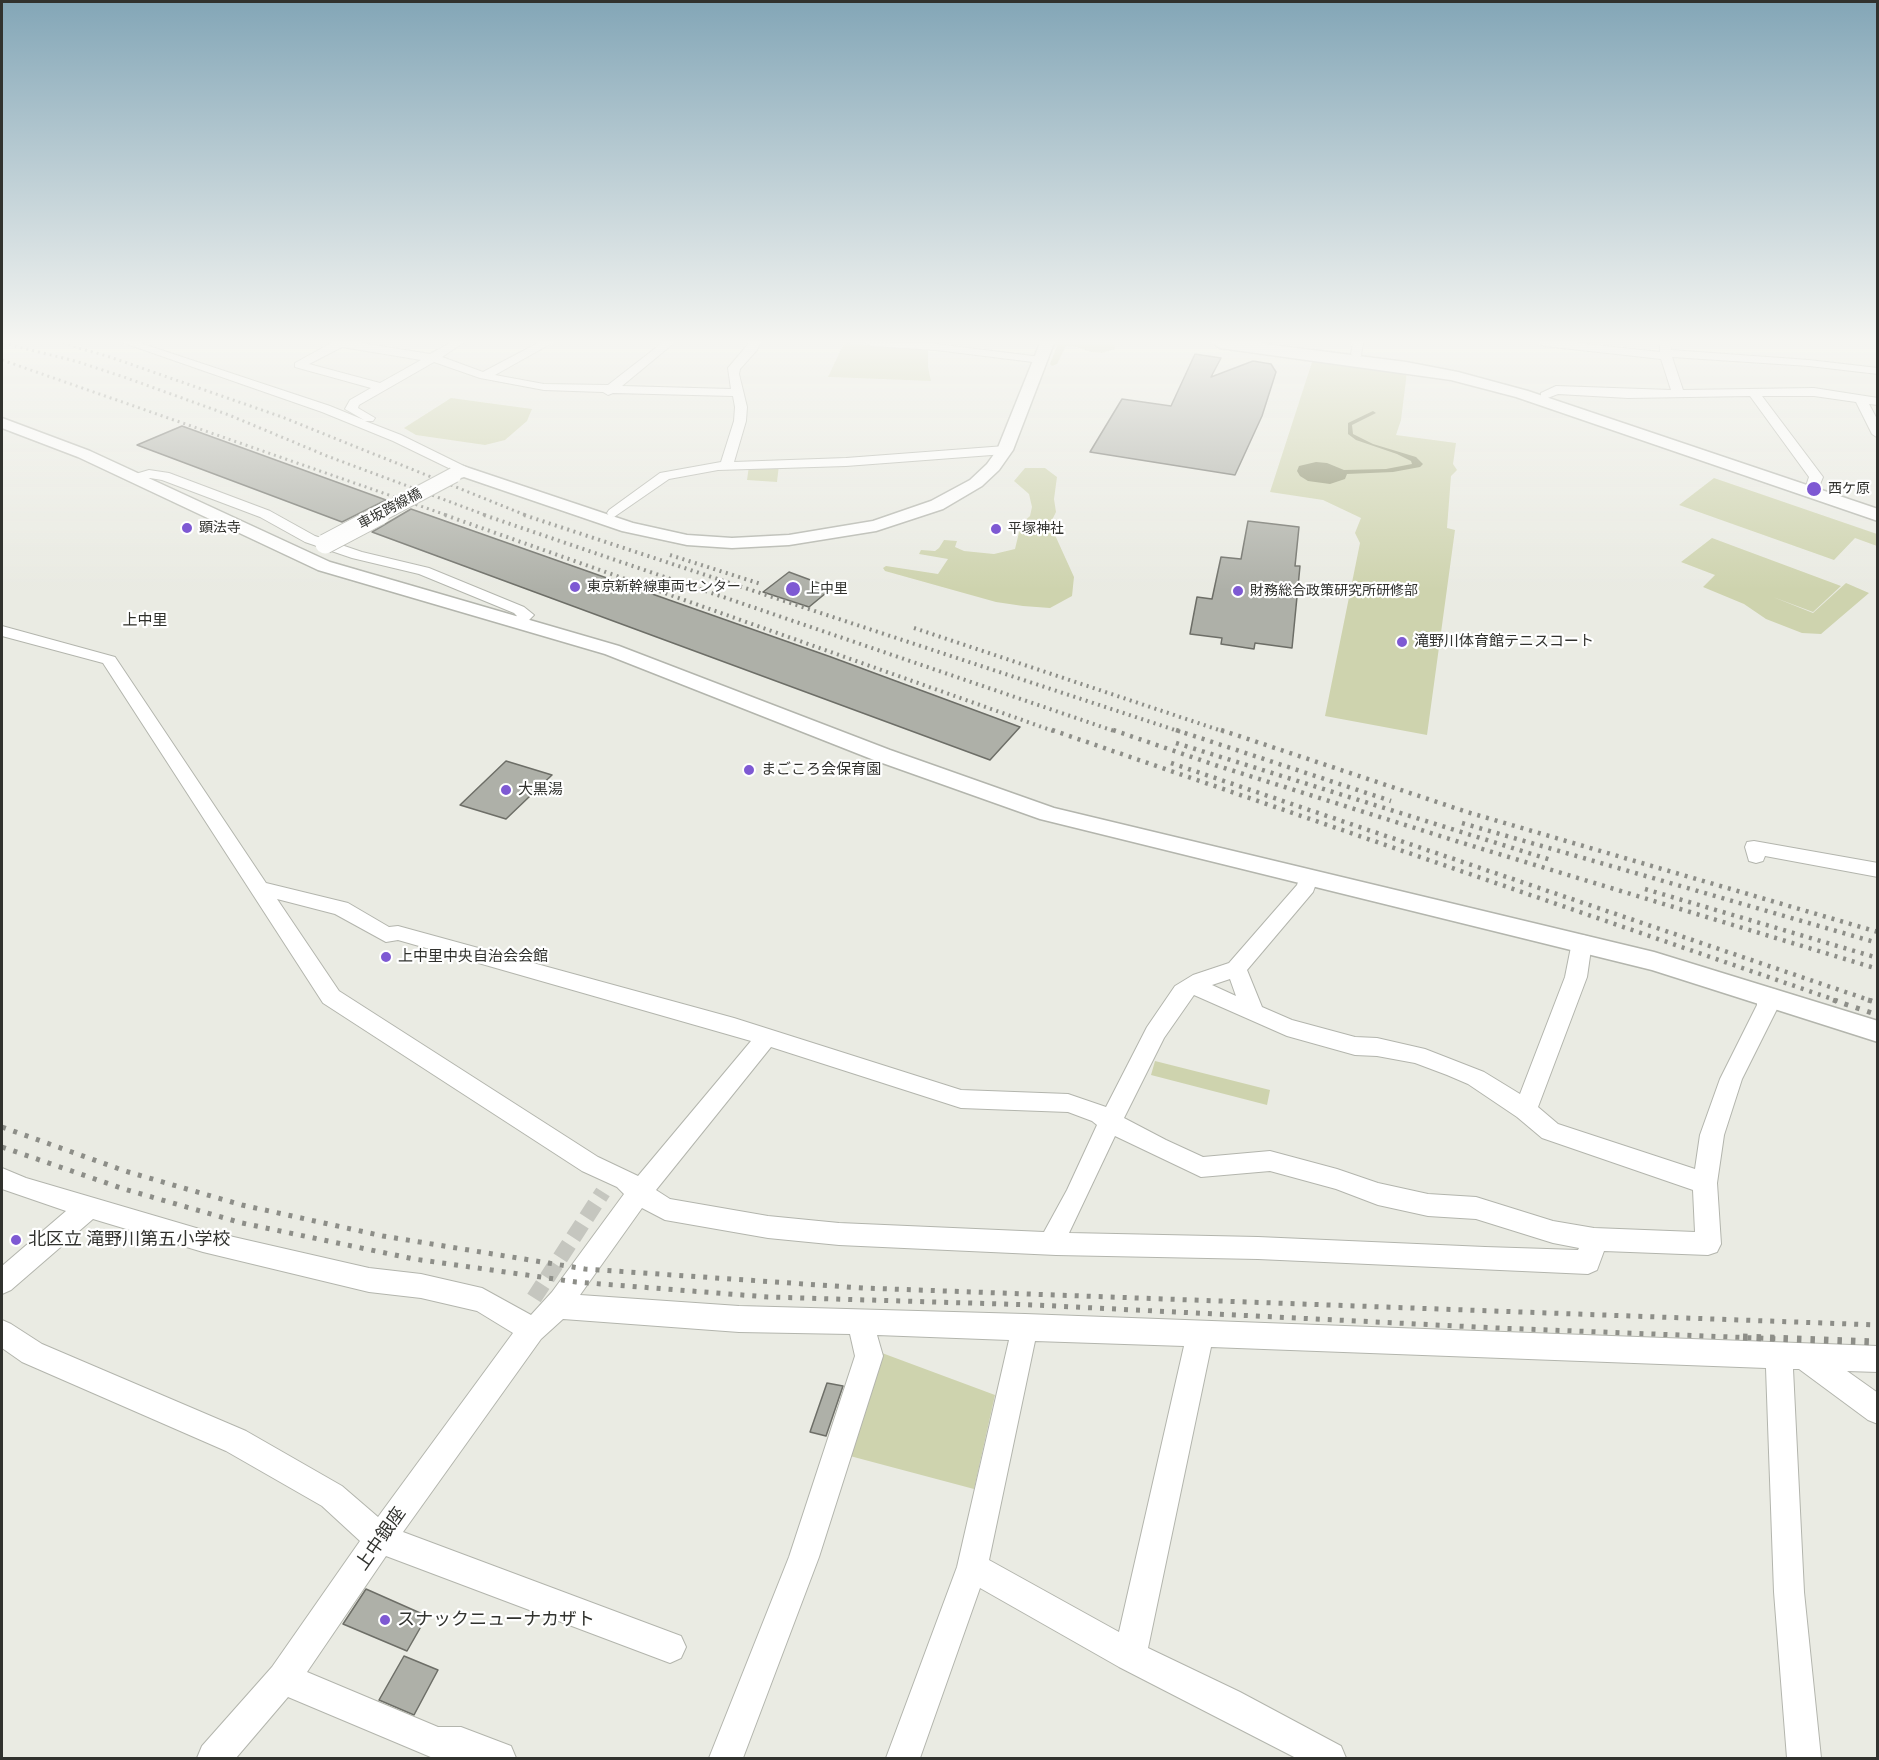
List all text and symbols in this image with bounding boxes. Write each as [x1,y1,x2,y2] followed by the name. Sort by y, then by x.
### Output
[1805,480,1823,498] marker: 西ケ原
[1828,481,1870,497] place label: 西ケ原
[355,485,425,533] street label: 車坂跨線橋
[199,520,241,536] place label: 顕法寺
[180,521,194,535] marker: 顕法寺
[1008,521,1064,537] place label: 平塚神社
[989,522,1003,536] marker: 平塚神社
[587,579,741,595] place label: 東京新幹線車両センター
[568,580,582,594] marker: 東京新幹線車両センター
[784,580,802,598] marker: 上中里
[806,581,848,597] place label: 上中里
[1250,583,1418,599] place label: 財務総合政策研究所研修部
[1231,584,1245,598] marker: 財務総合政策研究所研修部
[123,612,167,630] district label: 上中里
[1414,633,1594,651] place label: 滝野川体育館テニスコート
[1395,635,1409,649] marker: 滝野川体育館テニスコート
[761,761,881,779] place label: まごころ会保育園
[742,763,756,777] marker: まごころ会保育園
[518,781,563,799] place label: 大黒湯
[499,783,513,797] marker: 大黒湯
[398,948,548,966] place label: 上中里中央自治会会館
[379,950,393,964] marker: 上中里中央自治会会館
[28,1229,230,1251] place label: 北区立 滝野川第五小学校
[9,1233,23,1247] marker: 北区立 滝野川第五小学校
[352,1503,410,1575] street label: 上中銀座
[397,1609,595,1631] place label: スナックニューナカザト
[378,1613,392,1627] marker: スナックニューナカザト

